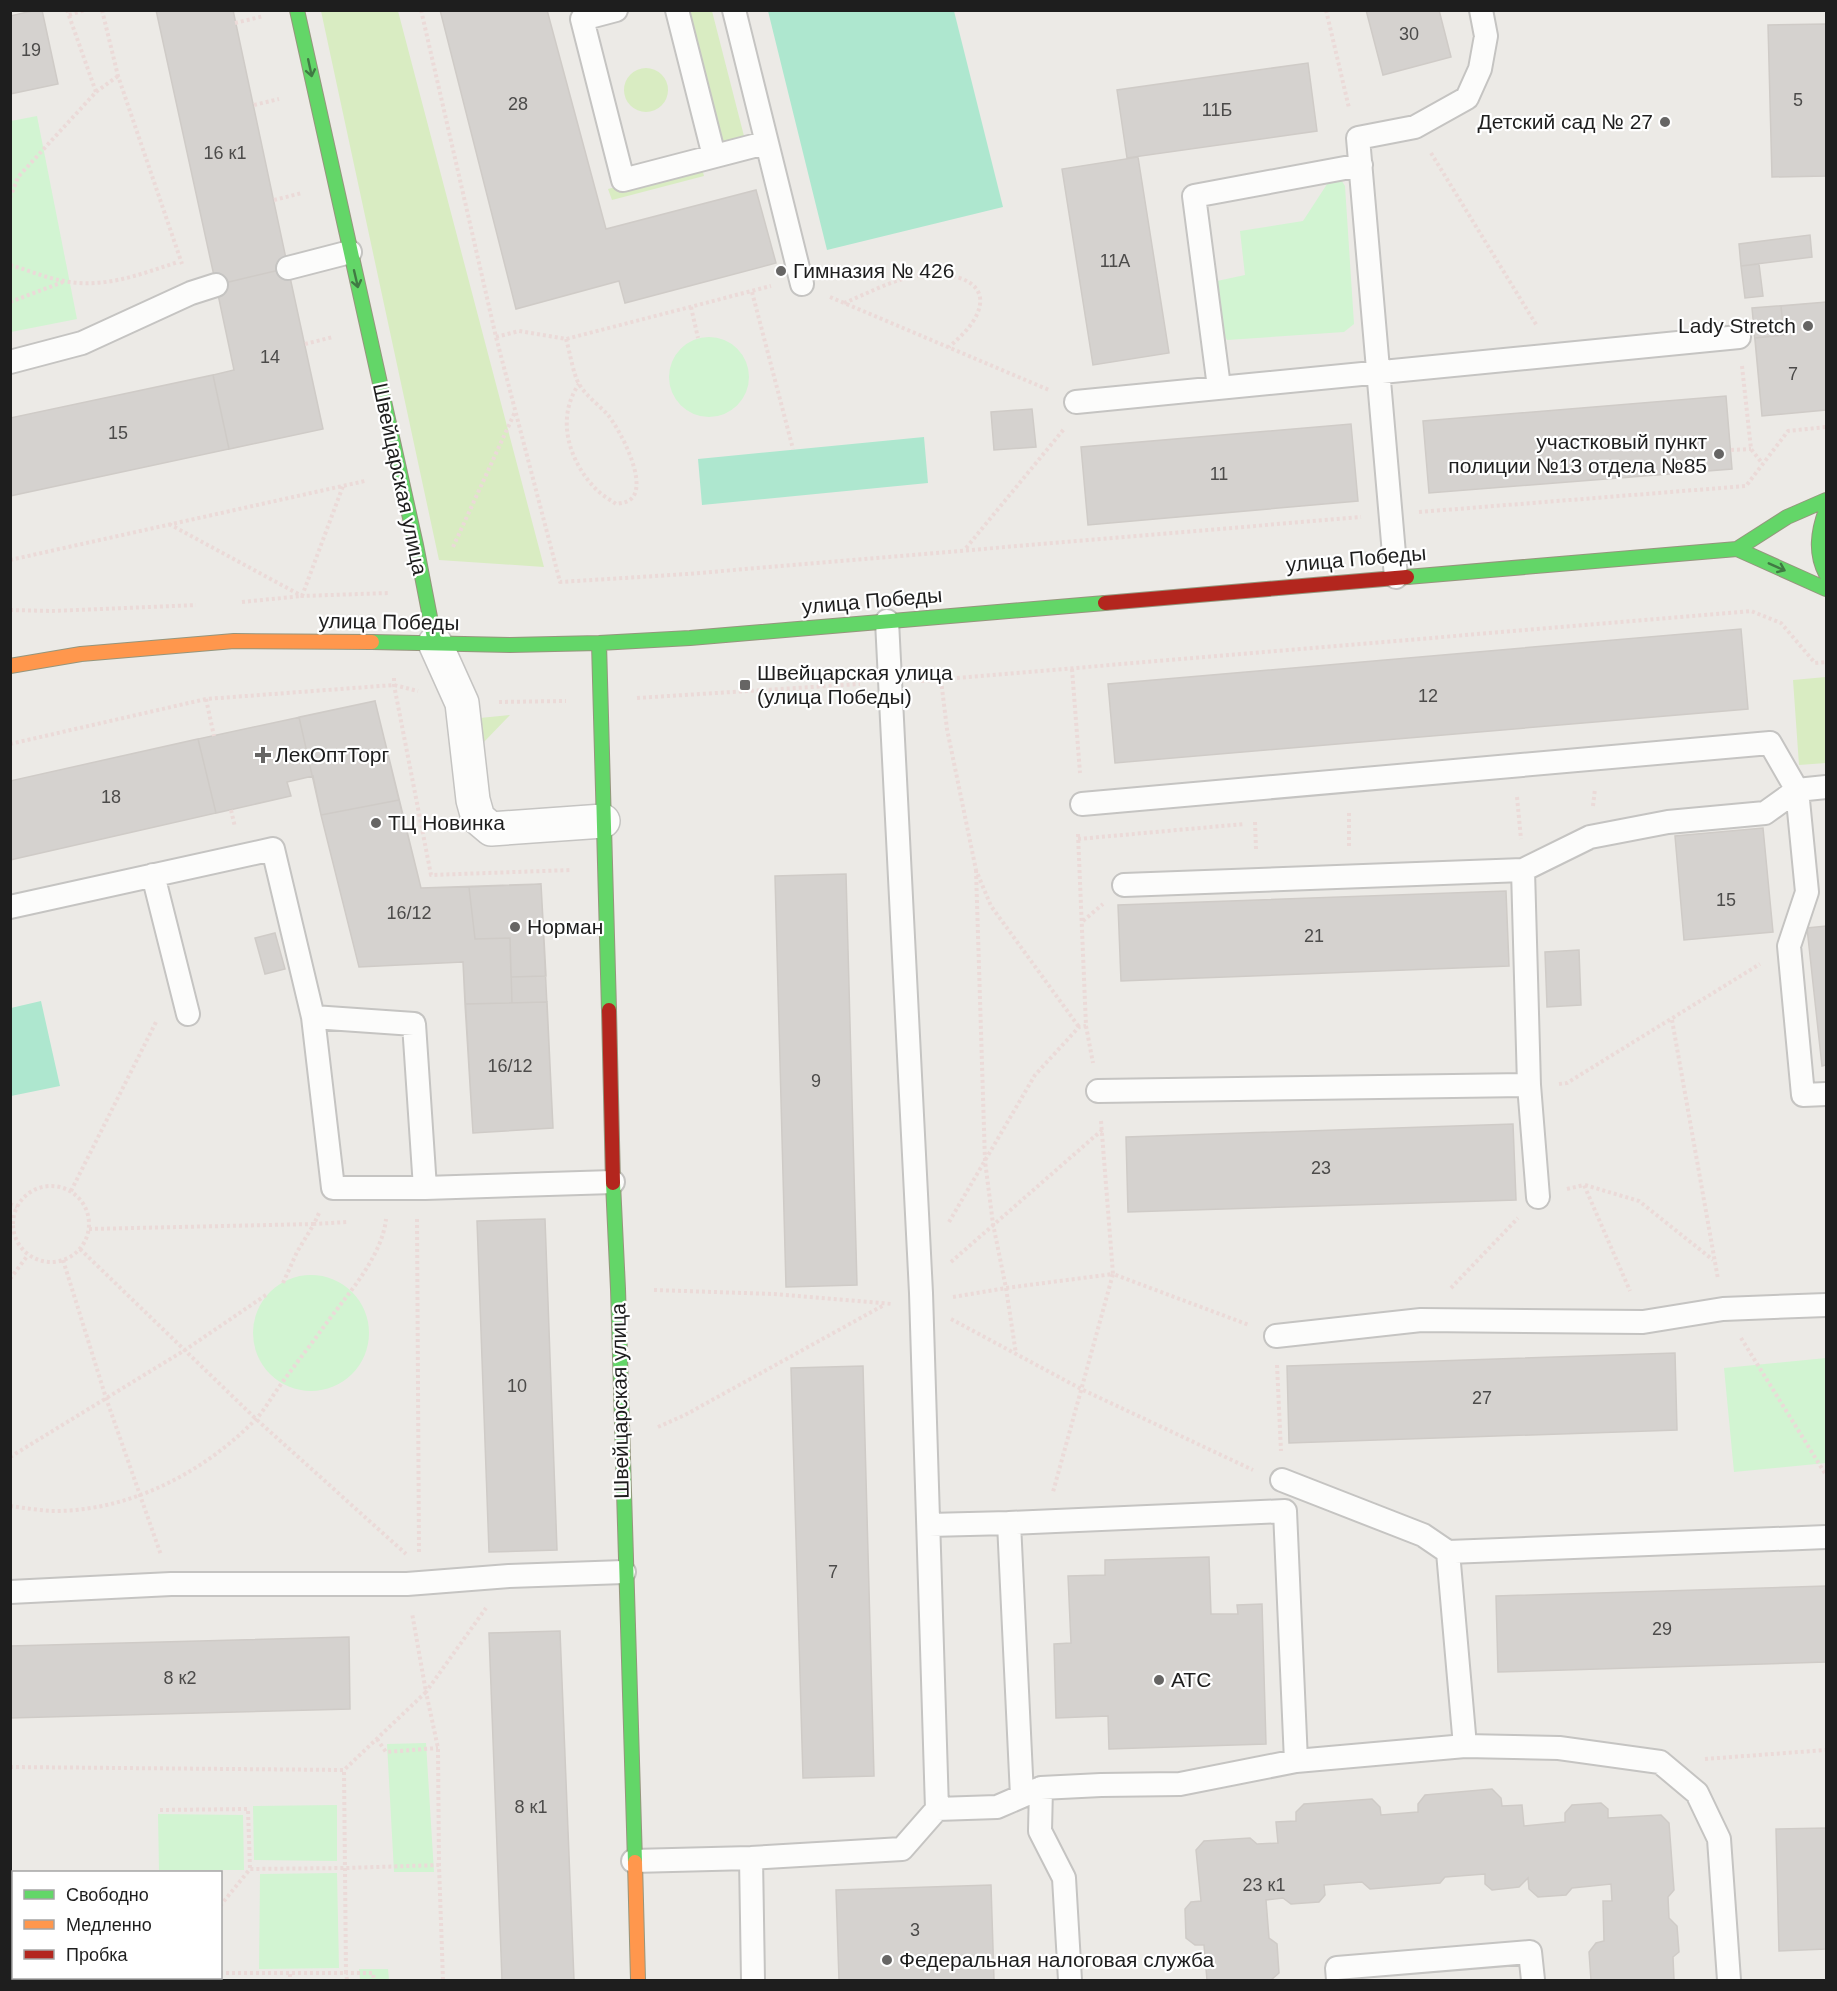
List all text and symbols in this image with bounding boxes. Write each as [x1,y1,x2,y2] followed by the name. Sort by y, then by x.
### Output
[1399,24,1419,44] house number: 30
[21,40,41,60] house number: 19
[304,58,316,77] one-way arrow
[1793,90,1803,110] house number: 5
[508,94,528,114] house number: 28
[1202,100,1232,120] house number: 11Б
[1477,110,1653,133] place label: Детский сад № 27
[1658,115,1672,129] marker: Детский сад № 27
[204,143,246,163] house number: 16 к1
[1100,251,1130,271] house number: 11А
[793,259,954,282] place label: Гимназия № 426
[774,264,788,278] marker: Гимназия № 426
[350,269,362,288] one-way arrow
[1678,314,1796,337] place label: Lady Stretch
[1801,319,1815,333] marker: Lady Stretch
[260,347,280,367] house number: 14
[1788,364,1798,384] house number: 7
[369,381,432,577] street label: Швейцарская улица
[108,423,128,443] house number: 15
[1448,430,1707,477] place label: участковый пункт полиции №13 отдела №85
[1712,447,1726,461] marker: участковый пункт полиции №13 отдела №85
[1210,464,1228,484] house number: 11
[1285,541,1427,576] street label: улица Победы
[1768,562,1786,573] one-way arrow
[801,583,943,618] street label: улица Победы
[318,609,460,634] street label: улица Победы
[757,661,953,708] place label: Швейцарская улица (улица Победы)
[738,678,752,692] marker: Швейцарская улица (улица Победы)
[1418,686,1438,706] house number: 12
[275,743,390,766] place label: ЛекОптТорг
[256,748,270,762] marker: ЛекОптТорг
[101,787,121,807] house number: 18
[388,811,505,834] place label: ТЦ Новинка
[369,816,383,830] marker: ТЦ Новинка
[1716,890,1736,910] house number: 15
[386,903,432,923] house number: 16/12
[527,915,603,938] place label: Норман
[508,920,522,934] marker: Норман
[1304,926,1324,946] house number: 21
[487,1056,533,1076] house number: 16/12
[811,1071,821,1091] house number: 9
[1311,1158,1331,1178] house number: 23
[606,1303,633,1499] street label: Швейцарская улица
[507,1376,527,1396] house number: 10
[1472,1388,1492,1408] house number: 27
[828,1562,838,1582] house number: 7
[1652,1619,1672,1639] house number: 29
[164,1668,196,1688] house number: 8 к2
[1171,1668,1211,1691] place label: АТС
[1152,1673,1166,1687] marker: АТС
[515,1797,547,1817] house number: 8 к1
[12,1871,222,1979] legend
[1243,1875,1285,1895] house number: 23 к1
[66,1885,149,1905] text: Свободно
[66,1915,152,1935] text: Медленно
[910,1920,920,1940] house number: 3
[66,1945,129,1965] text: Пробка
[899,1948,1215,1971] place label: Федеральная налоговая служба
[880,1953,894,1967] marker: Федеральная налоговая служба

